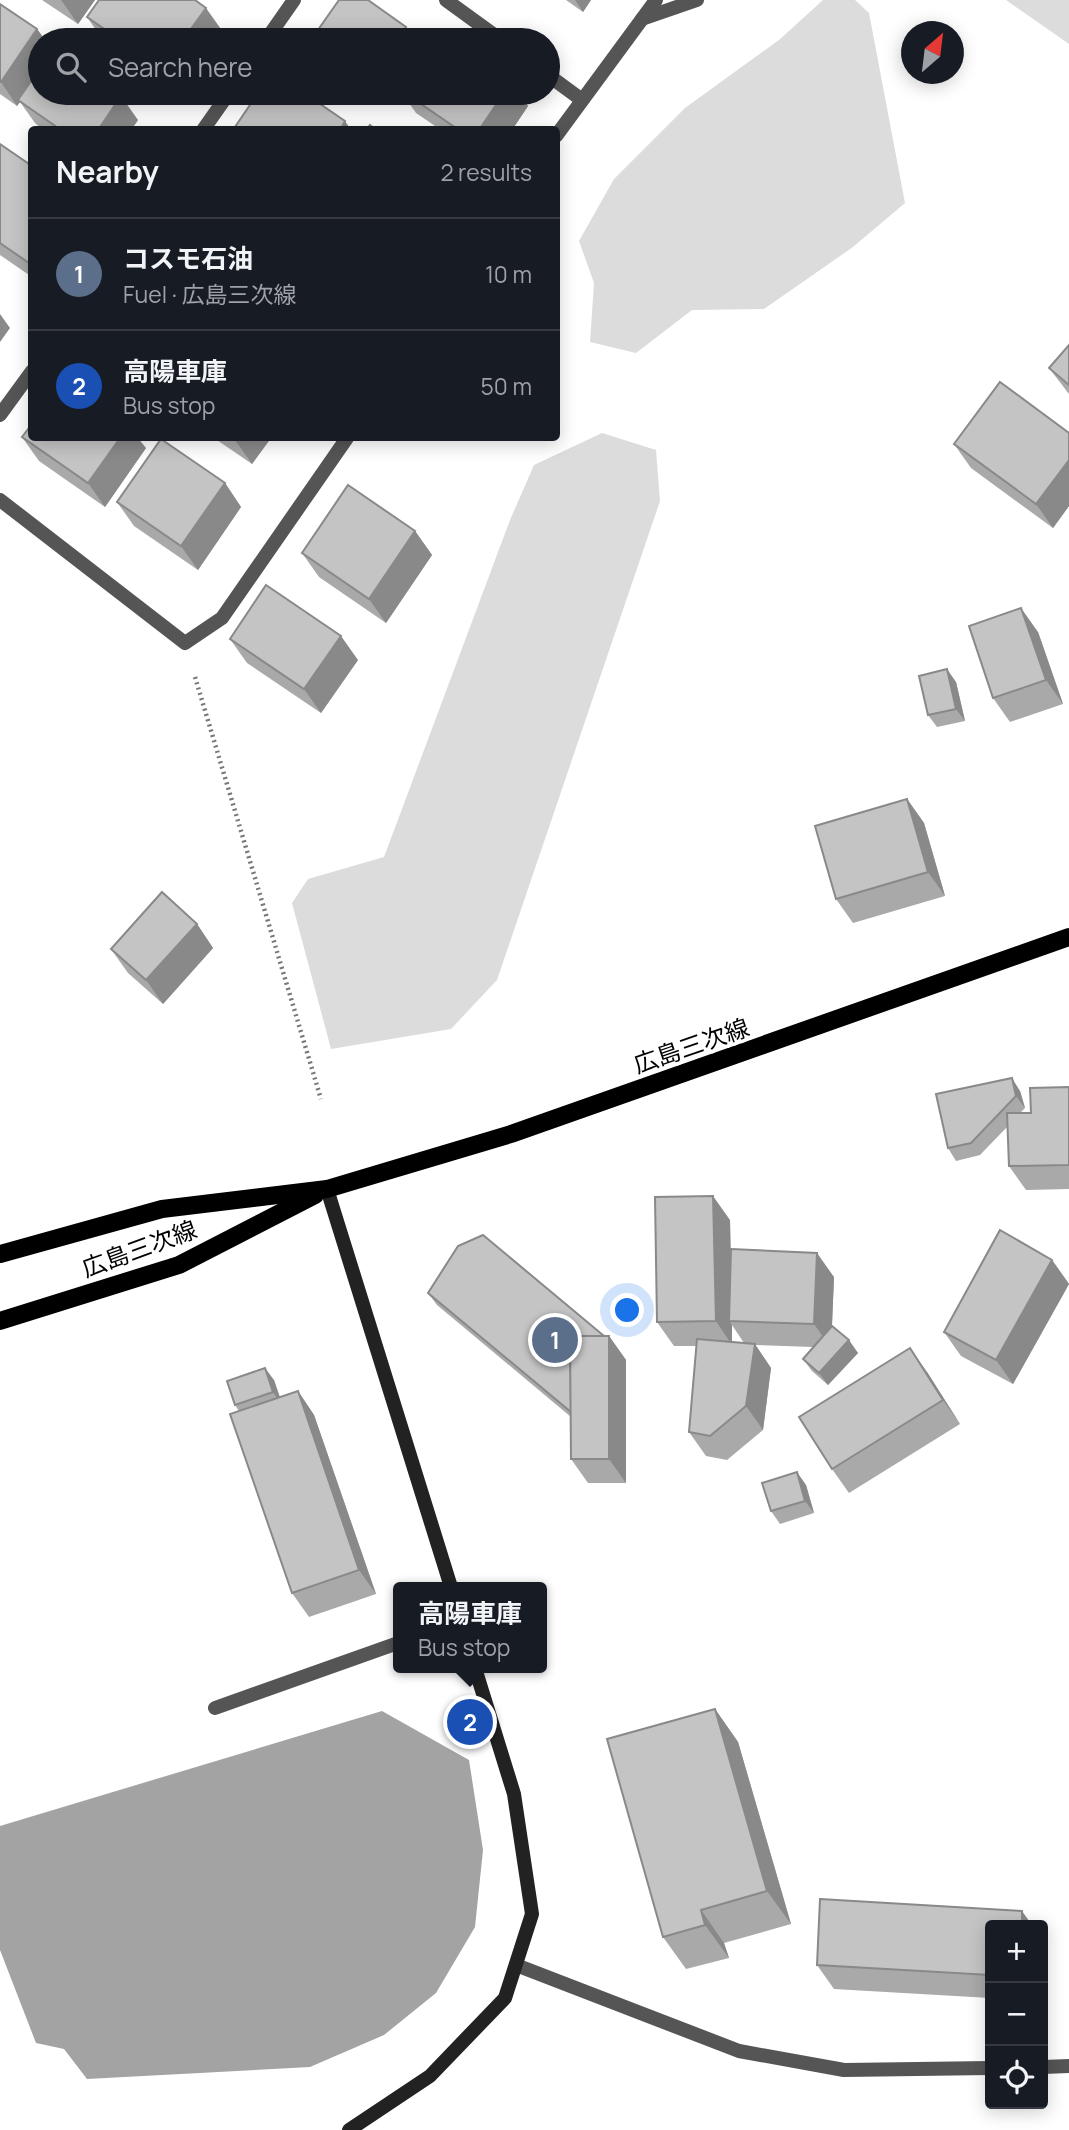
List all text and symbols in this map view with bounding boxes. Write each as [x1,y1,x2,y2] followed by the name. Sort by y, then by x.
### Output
[901,21,964,84] north arrow
[28,28,560,105] search box
[52,48,90,86] icon: search
[108,49,253,85] text: Search here
[56,151,159,192] text: Nearby
[440,156,532,188] text: 2 results
[123,240,253,276] text: コスモ石油
[74,258,84,290] text: 1
[485,258,532,290] text: 10 m
[123,278,296,310] text: Fuel · 広島三次線
[123,353,227,389] text: 高陽車庫
[72,370,86,402] text: 2
[481,370,532,402] text: 50 m
[123,389,215,421] text: Bus stop
[629,1010,753,1080] street label: 広島三次線
[77,1212,201,1284] street label: 広島三次線
[610,1293,644,1327] your location
[532,1314,578,1366] pin: 1
[393,1582,547,1673] popup
[418,1595,522,1631] text: 高陽車庫
[418,1631,510,1663] text: Bus stop
[447,1696,493,1748] pin: 2
[985,1920,1048,2109] map controls
[985,1920,1048,1983] button: +
[985,1983,1048,2046] button: −
[985,2046,1048,2109] button: locate

